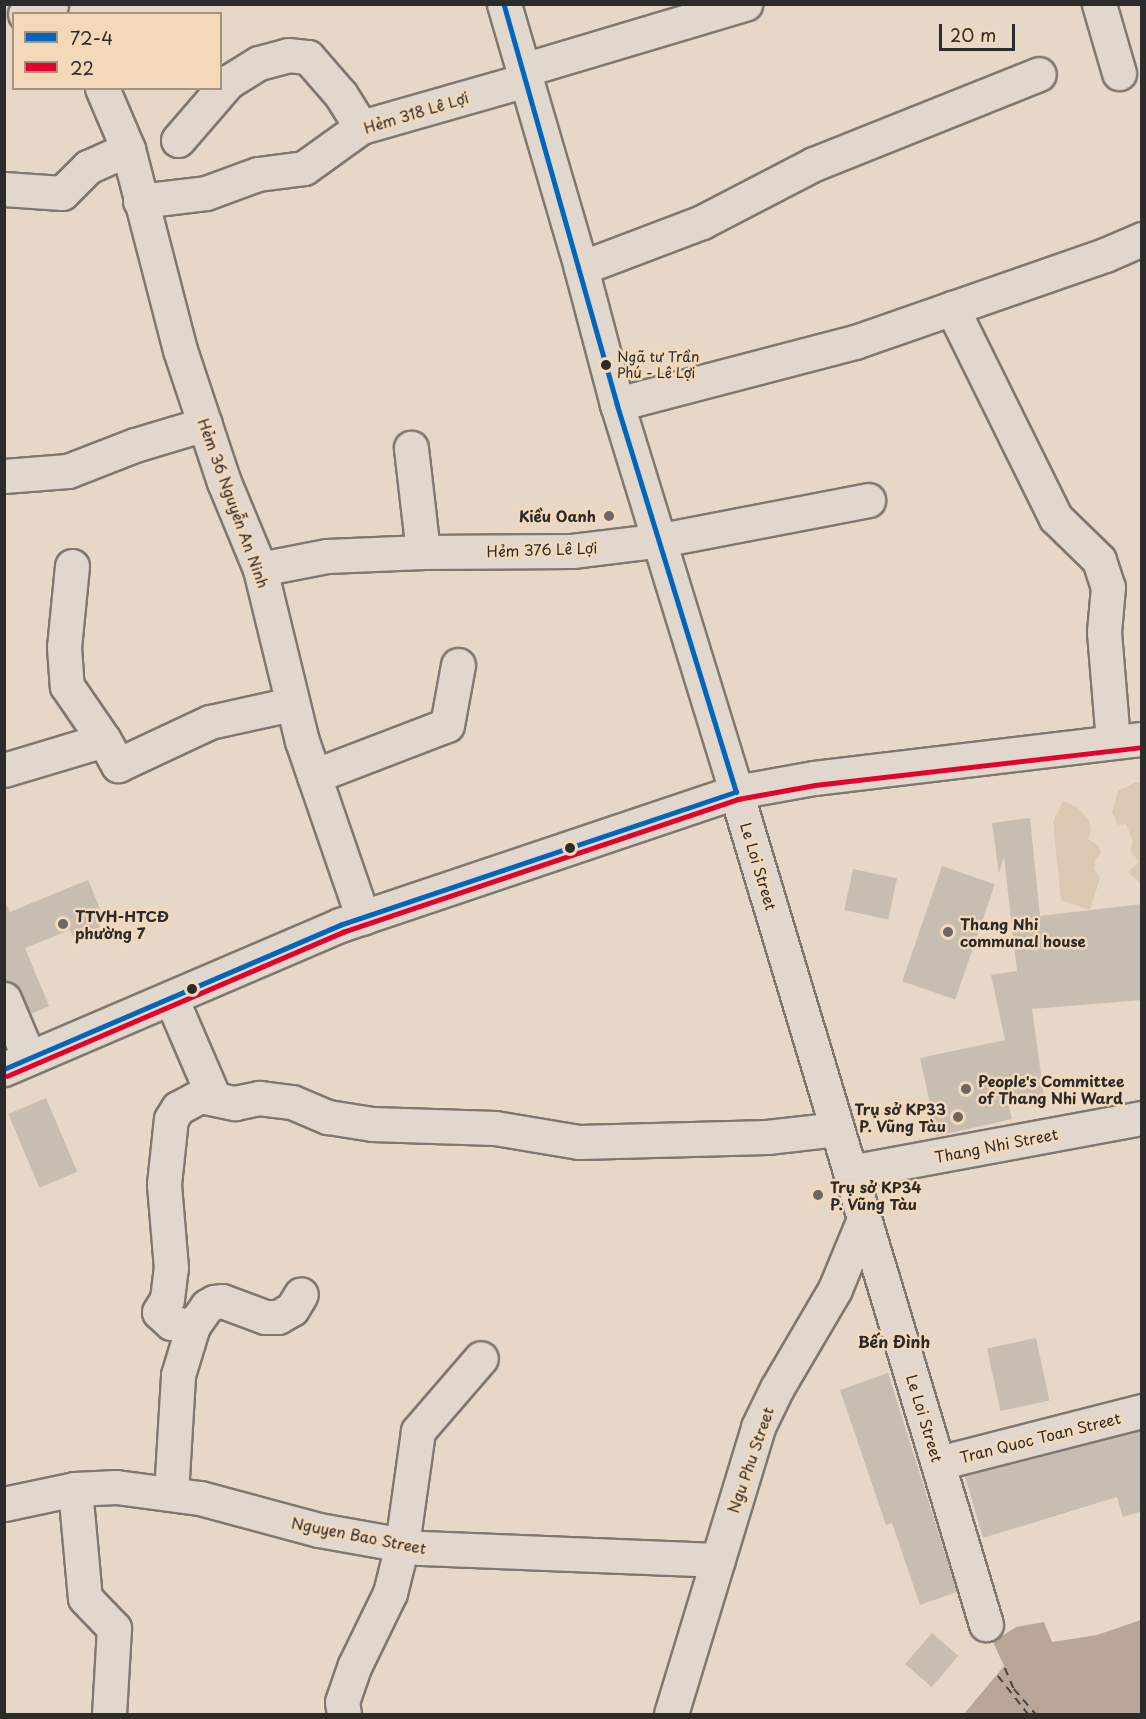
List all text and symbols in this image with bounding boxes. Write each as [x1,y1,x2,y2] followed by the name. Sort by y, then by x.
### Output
[12,12,222,90] legend
[942,12,1018,50] scale bar
[950,21,996,48] text: 20 m
[70,24,113,51] text: 72-4
[70,54,94,81] text: 22
[361,87,471,137] street label: Hẻm 318 Lê Lợi
[617,349,699,382] place label: Ngã tư Trần Phú - Lê Lợi
[600,359,612,371] marker: Ngã tư Trần Phú - Lê Lợi
[194,414,274,592] street label: Hẻm 36 Nguyễn An Ninh
[518,507,596,525] place label: Kiều Oanh
[600,507,618,525] marker: Kiều Oanh
[485,538,599,560] street label: Hẻm 376 Lê Lợi
[737,819,781,913] street label: Le Loi Street
[564,842,576,854] unlabelled marker
[75,906,169,941] place label: TTVH-HTCĐ phường 7
[960,914,1086,949] place label: Thang Nhi communal house
[56,917,70,931] marker: TTVH-HTCĐ phường 7
[941,925,955,939] marker: Thang Nhi communal house
[186,983,198,995] unlabelled marker
[978,1071,1124,1106] place label: People's Committee of Thang Nhi Ward
[959,1082,973,1096] marker: People's Committee of Thang Nhi Ward
[853,1099,946,1134] place label: Trụ sở KP33 P. Vũng Tàu
[951,1110,965,1124] marker: Trụ sở KP33 P. Vũng Tàu
[933,1124,1059,1166] street label: Thang Nhi Street
[830,1177,923,1212] place label: Trụ sở KP34 P. Vũng Tàu
[811,1188,825,1202] marker: Trụ sở KP34 P. Vũng Tàu
[858,1331,930,1351] district label: Bến Đình
[903,1371,947,1465] street label: Le Loi Street
[724,1405,776,1515] street label: Ngu Phu Street
[958,1408,1122,1466] street label: Tran Quoc Toan Street
[290,1513,428,1557] street label: Nguyen Bao Street

